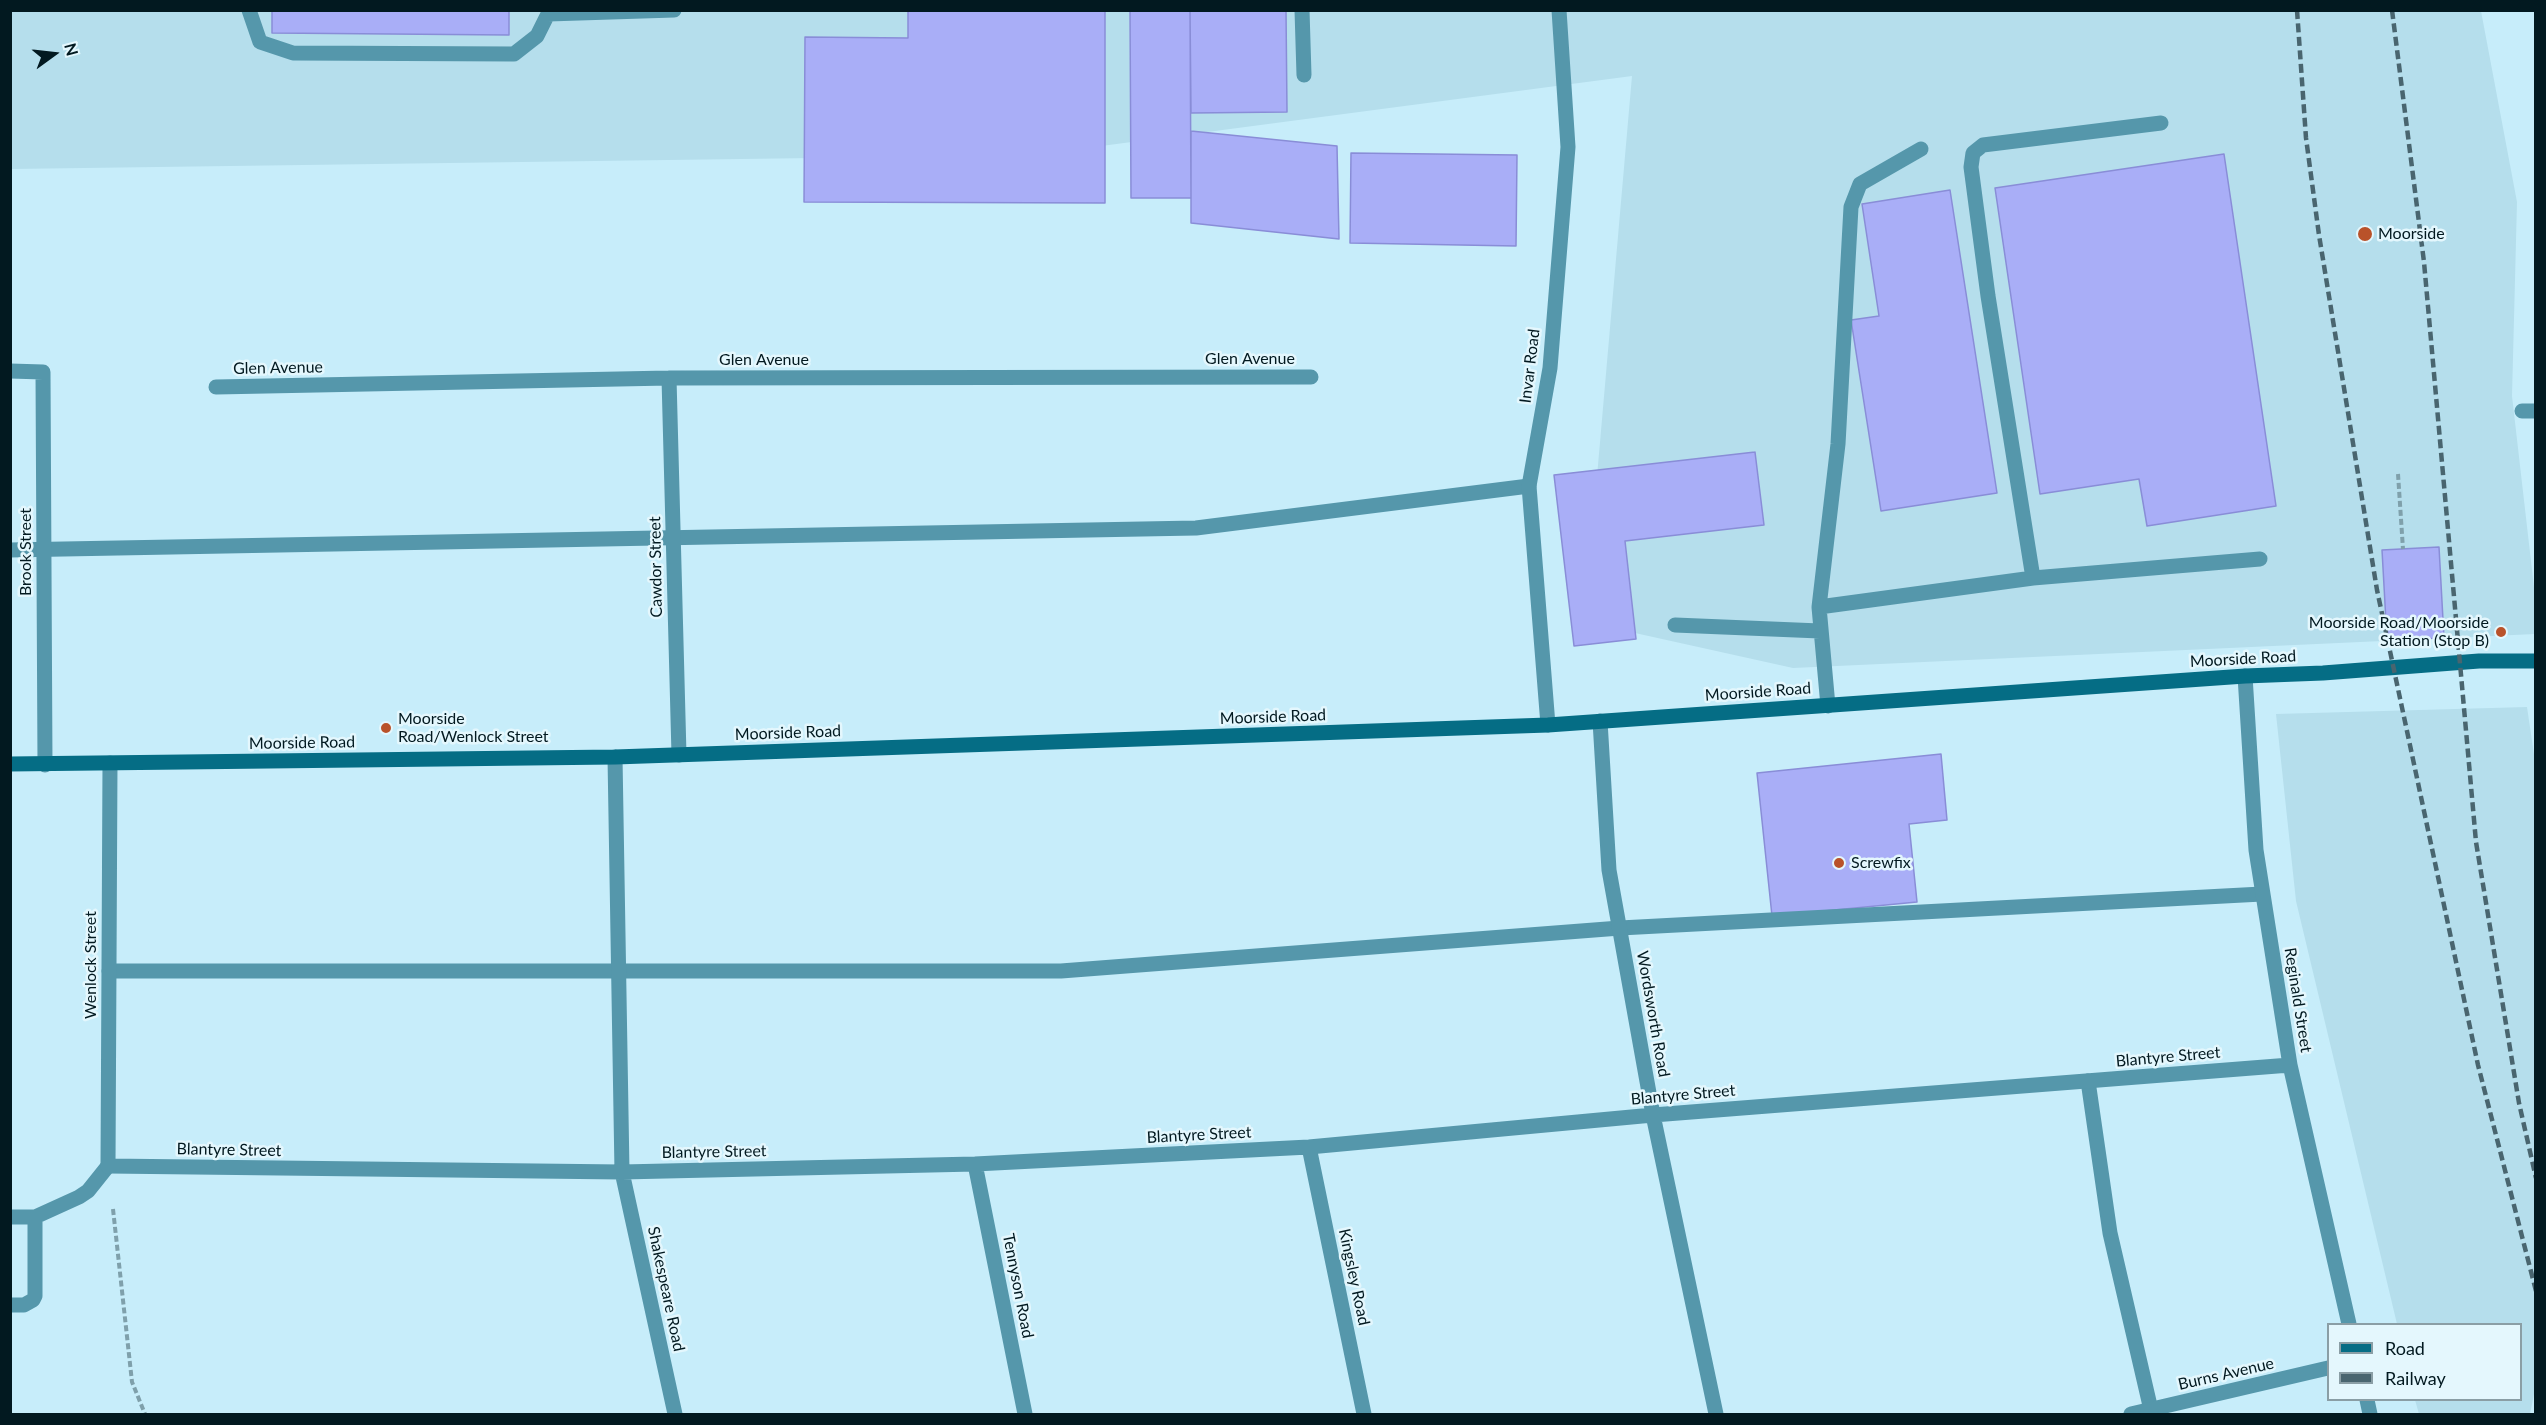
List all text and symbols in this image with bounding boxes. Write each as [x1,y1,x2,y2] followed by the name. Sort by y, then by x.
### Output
[24,24,84,84] north arrow
[61,41,83,58] text: N
[2378,224,2445,244] place label: Moorside
[2356,225,2374,243] marker: Moorside
[1516,328,1544,404] street label: Invar Road
[1205,349,1295,369] street label: Glen Avenue
[719,350,809,370] street label: Glen Avenue
[233,358,323,378] street label: Glen Avenue
[16,508,36,596] street label: Brook Street
[646,516,666,618] street label: Cawdor Street
[2309,613,2489,651] place label: Moorside Road/Moorside Station (Stop B)
[2494,625,2508,639] marker: Moorside Road/Moorside Station (Stop B)
[2189,647,2297,671] street label: Moorside Road
[1704,679,1812,705] street label: Moorside Road
[1220,706,1326,728] street label: Moorside Road
[398,709,549,747] place label: Moorside Road/Wenlock Street
[379,721,393,735] marker: Moorside Road/Wenlock Street
[735,722,841,744] street label: Moorside Road
[249,732,355,754] street label: Moorside Road
[1851,853,1911,873] place label: Screwfix
[1832,856,1846,870] marker: Screwfix
[81,911,101,1019] street label: Wenlock Street
[2280,946,2316,1054] street label: Reginald Street
[1632,949,1674,1079] street label: Wordsworth Road
[2115,1043,2221,1071] street label: Blantyre Street
[1630,1081,1736,1109] street label: Blantyre Street
[1146,1123,1252,1147] street label: Blantyre Street
[176,1139,282,1161] street label: Blantyre Street
[661,1141,767,1163] street label: Blantyre Street
[643,1225,689,1353] street label: Shakespeare Road
[1334,1227,1374,1327] street label: Kingsley Road
[998,1232,1038,1340] street label: Tennyson Road
[2327,1323,2522,1401] legend
[2385,1337,2425,1359] text: Road
[2176,1354,2276,1394] street label: Burns Avenue
[2385,1367,2446,1389] text: Railway

